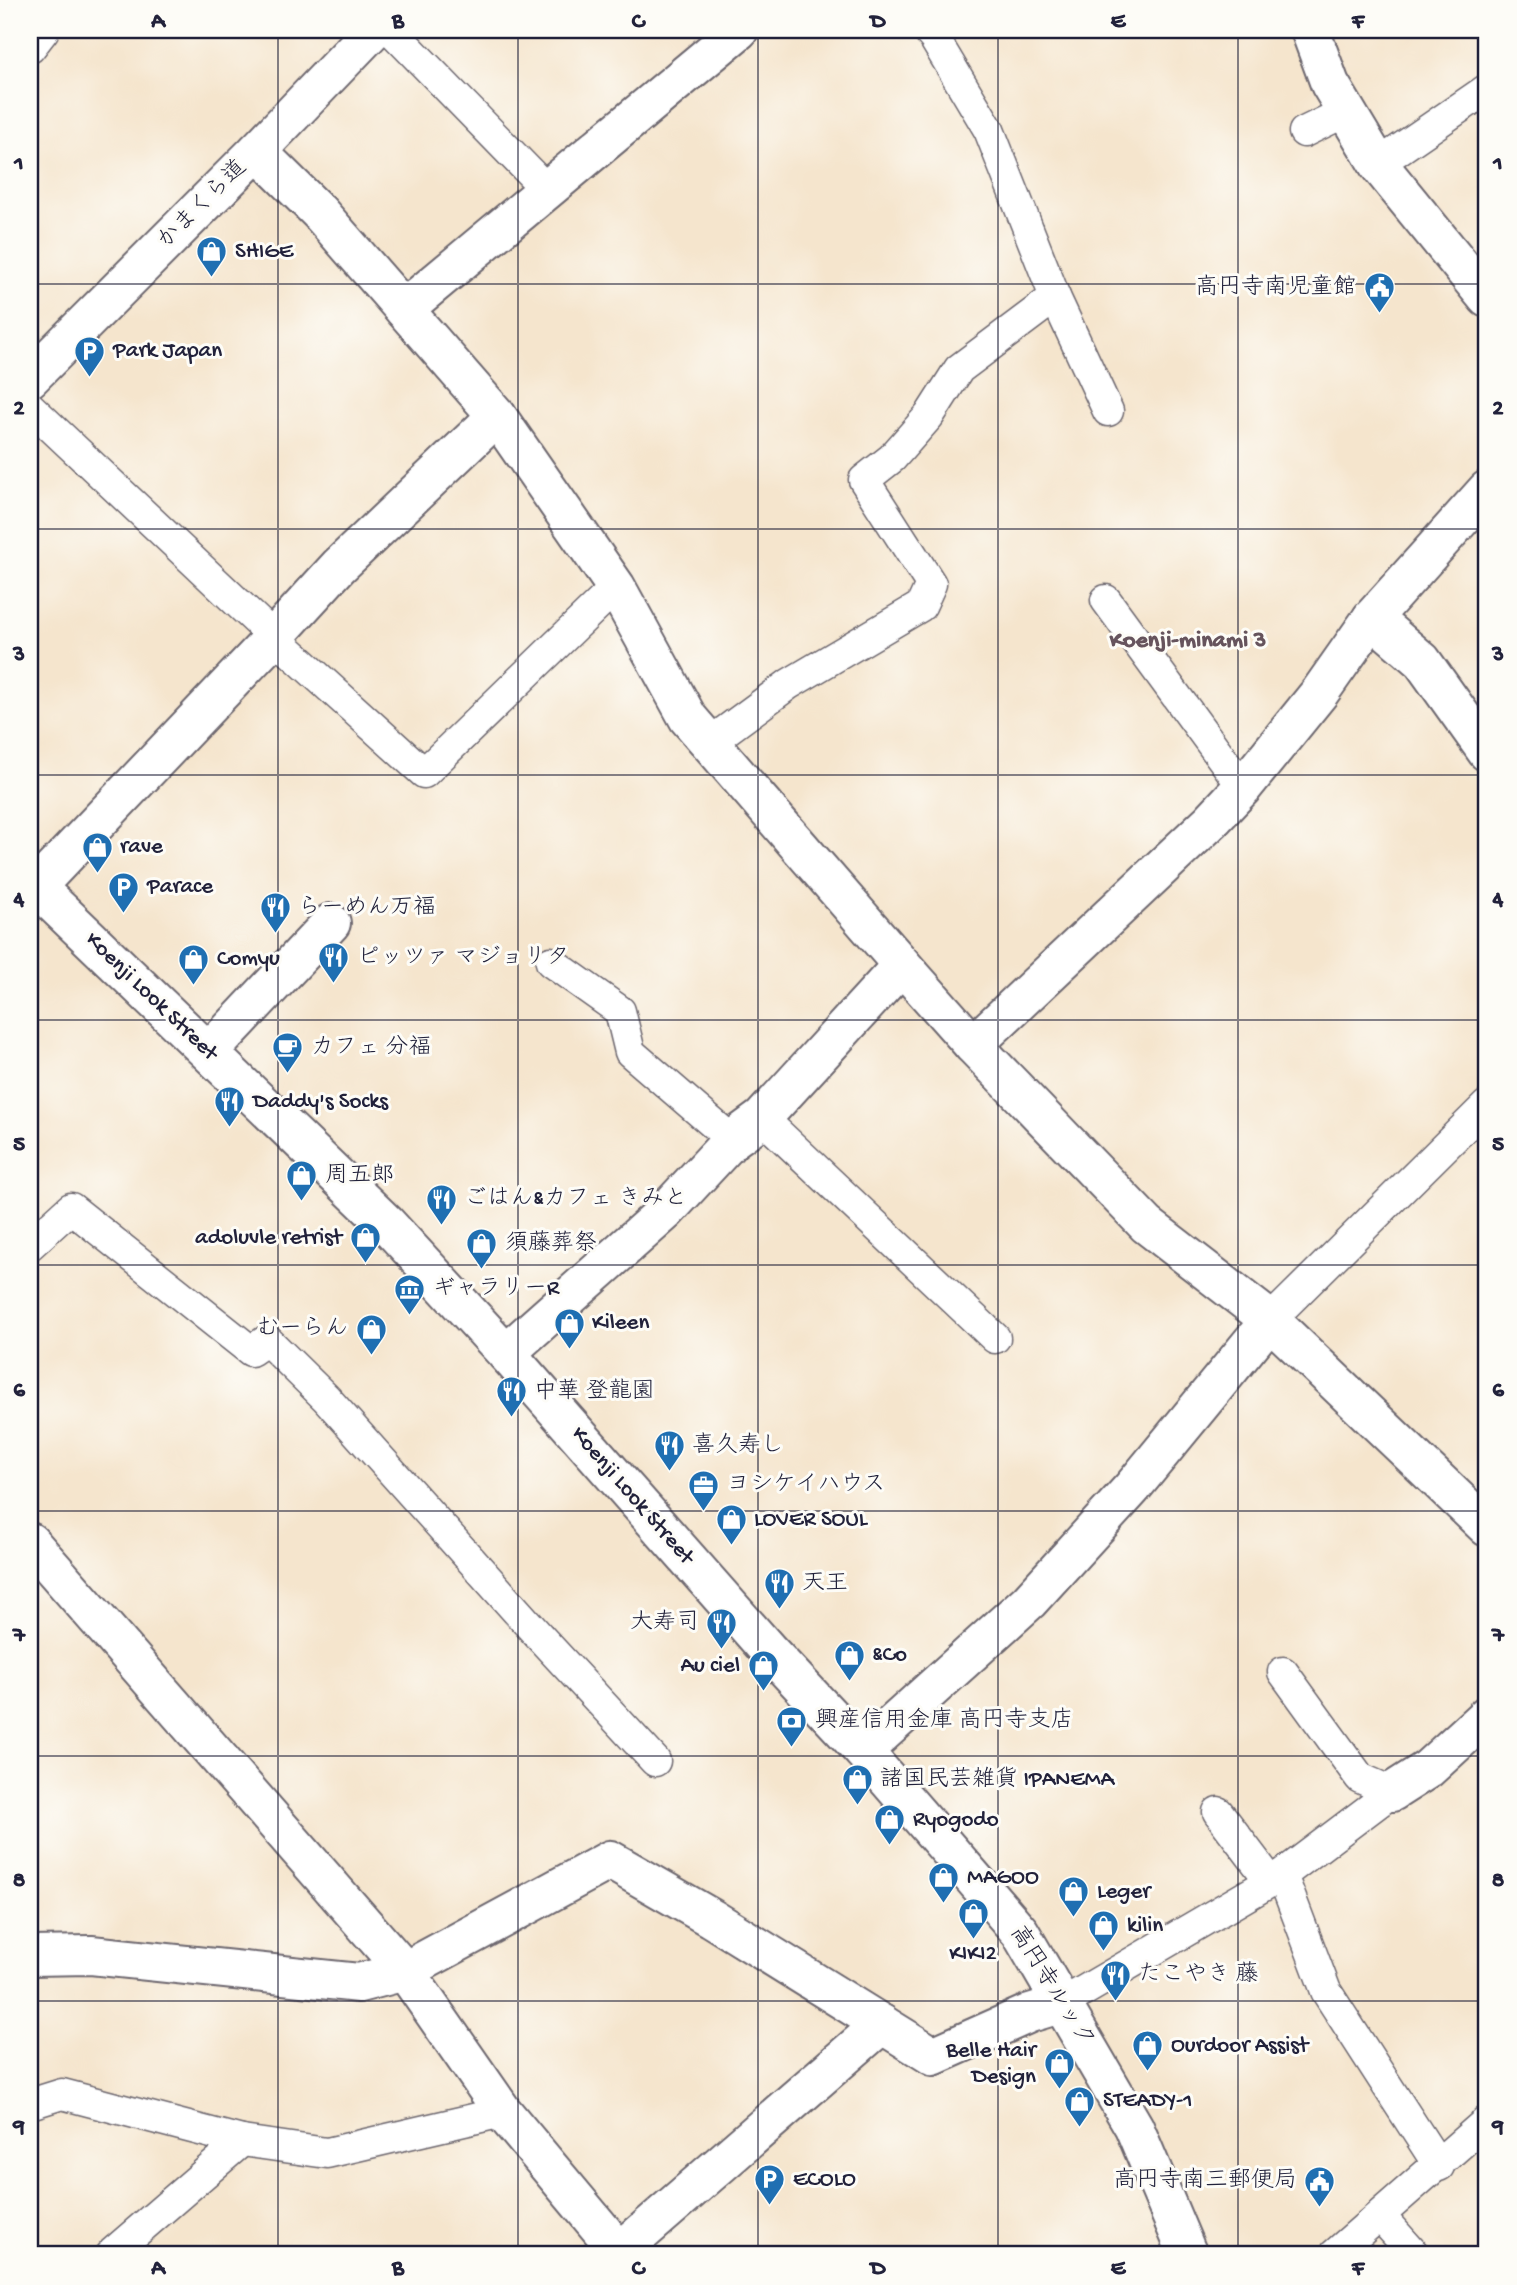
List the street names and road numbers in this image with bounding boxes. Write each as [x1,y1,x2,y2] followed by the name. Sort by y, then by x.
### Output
[152,154,253,255] street label: かまくら道
[79,927,224,1068] street label: Koenji Look Street
[565,1422,700,1572] street label: Koenji Look Street
[1003,1921,1100,2053] street label: 高円寺ルック

